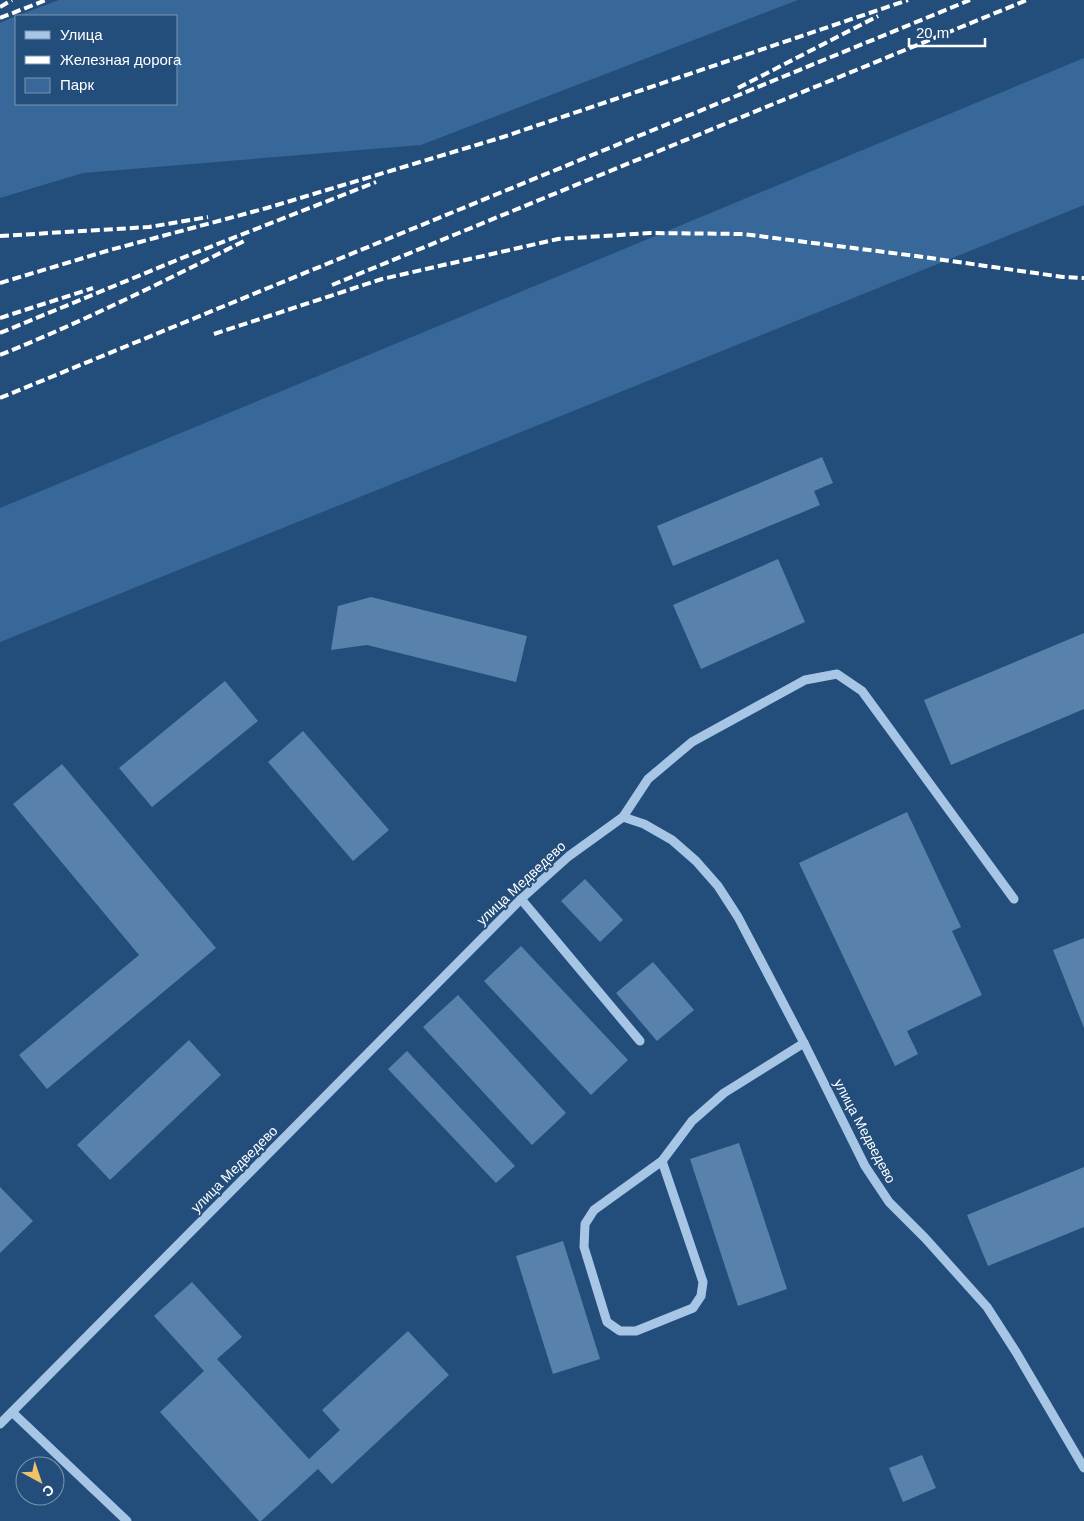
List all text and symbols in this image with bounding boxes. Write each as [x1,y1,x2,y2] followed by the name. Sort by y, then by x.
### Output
[15,15,178,105] legend
[909,15,985,47] scale bar
[916,24,949,41] text: 20 m
[60,26,103,43] text: Улица
[60,51,182,68] text: Железная дорога
[60,76,94,93] text: Парк
[473,838,569,928] street label: улица Медведево
[831,1076,899,1186] street label: улица Медведево
[187,1122,281,1216] street label: улица Медведево
[15,1456,65,1506] north arrow
[39,1482,57,1500] text: С

